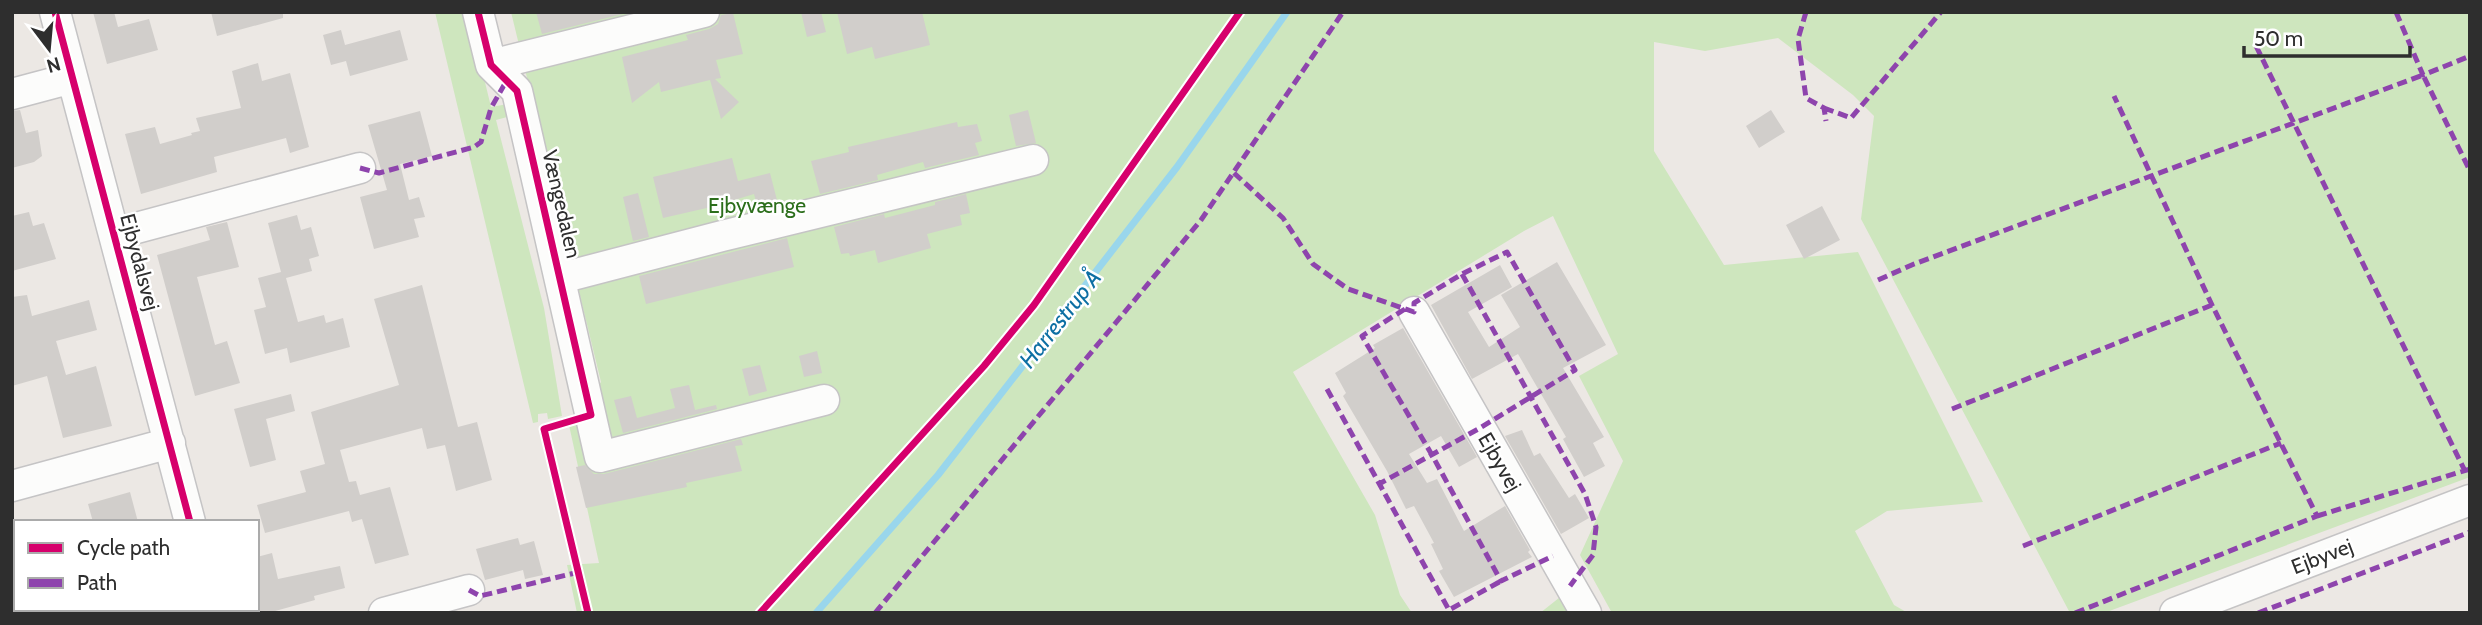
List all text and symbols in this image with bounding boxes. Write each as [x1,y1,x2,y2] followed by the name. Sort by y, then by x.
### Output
[14,14,84,84] north arrow
[2244,14,2410,58] scale bar
[2254,26,2303,51] text: 50 m
[44,52,63,78] text: N
[537,147,587,261] street label: Vængedalen
[708,193,806,219] park label: Ejbyvænge
[114,211,165,313] street label: Ejbydalsvej
[1012,263,1107,374] water label: Harrestrup Å
[1472,428,1527,496] street label: Ejbyvej
[14,520,259,611] legend
[2288,533,2357,580] street label: Ejbyvej
[77,535,170,560] text: Cycle path
[77,570,117,595] text: Path

